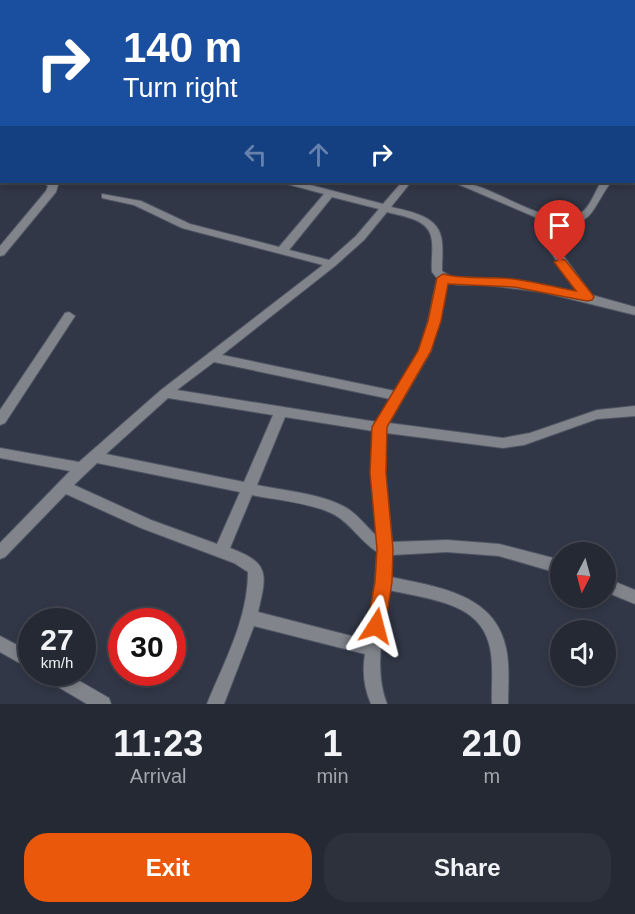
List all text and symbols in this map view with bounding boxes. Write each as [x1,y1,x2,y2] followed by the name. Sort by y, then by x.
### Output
[24,24,102,102] icon: right
[123,24,242,71] text: 140 m
[123,73,238,103] text: Turn right
[239,138,272,171] icon: left
[302,138,335,171] icon: ahead
[365,138,398,171] icon: right
[534,200,585,262] pin
[543,209,576,242] icon: arrive
[550,542,616,608] north arrow
[550,542,616,686] map controls
[344,594,408,658] position arrow
[108,608,186,686] speed limit sign: 30
[550,620,616,686] button: sound
[40,623,74,656] text: 27
[41,654,73,671] text: km/h
[113,723,203,764] text: 11:23
[322,723,343,764] text: 1
[462,723,522,764] text: 210
[130,765,187,787] text: Arrival
[316,765,349,787] text: min
[483,765,500,787] text: m
[24,833,312,902] button: Exit
[324,833,611,902] button: Share

